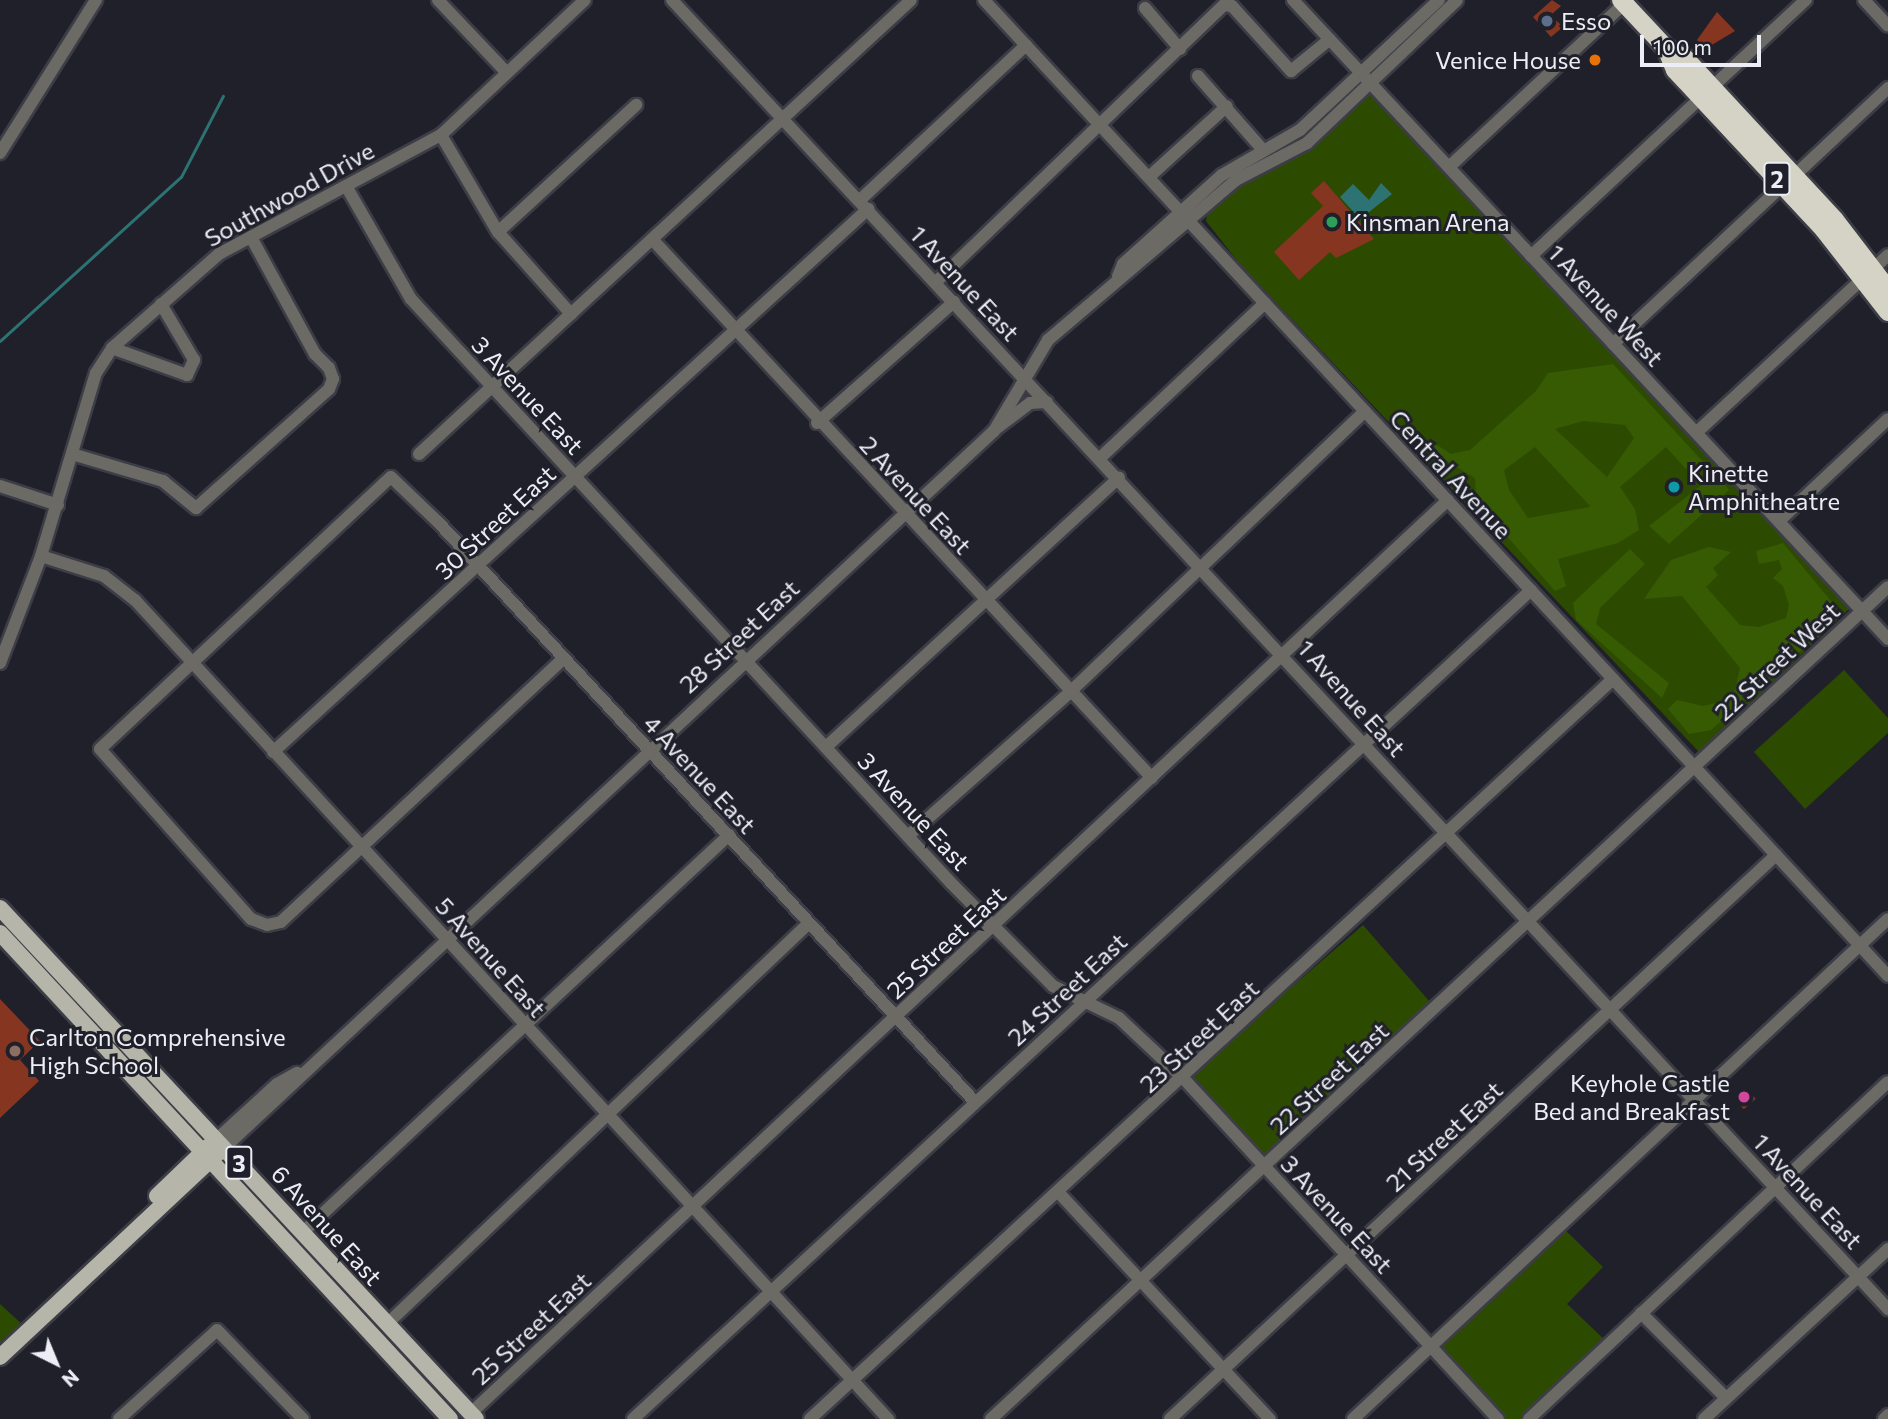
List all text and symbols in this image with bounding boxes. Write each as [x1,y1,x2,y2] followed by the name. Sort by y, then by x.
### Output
[1561,7,1611,35] place label: Esso
[1539,13,1555,29] marker: Esso
[1643,21,1764,65] scale bar
[1653,34,1712,59] text: 100 m
[1435,46,1581,74] place label: Venice House
[1587,52,1603,68] marker: Venice House
[199,136,379,252] street label: Southwood Drive
[1763,160,1791,198] road number: 2
[1346,208,1509,236] place label: Kinsman Arena
[1324,214,1340,230] marker: Kinsman Arena
[904,219,1026,347] street label: 1 Avenue East
[1542,238,1670,372] street label: 1 Avenue West
[466,330,590,460] street label: 3 Avenue East
[1384,404,1518,544] street label: Central Avenue
[854,430,978,560] street label: 2 Avenue East
[429,459,561,585] street label: 30 Street East
[1688,459,1840,515] place label: Kinette Amphitheatre
[1666,479,1682,495] marker: Kinette Amphitheatre
[673,574,805,698] street label: 28 Street East
[1709,596,1845,726] street label: 22 Street West
[1292,634,1412,762] street label: 1 Avenue East
[638,709,762,839] street label: 4 Avenue East
[852,746,976,876] street label: 3 Avenue East
[881,880,1011,1004] street label: 25 Street East
[430,891,552,1023] street label: 5 Avenue East
[1002,927,1132,1051] street label: 24 Street East
[1134,974,1264,1098] street label: 23 Street East
[1264,1016,1394,1140] street label: 22 Street East
[29,1023,286,1079] place label: Carlton Comprehensive High School
[7,1043,23,1059] marker: Carlton Comprehensive High School
[1533,1069,1730,1125] place label: Keyhole Castle Bed and Breakfast
[1380,1075,1508,1197] street label: 21 Street East
[1736,1089,1752,1105] marker: Keyhole Castle Bed and Breakfast
[1747,1127,1869,1255] street label: 1 Avenue East
[225,1144,253,1182] road number: 3
[1275,1149,1399,1279] street label: 3 Avenue East
[266,1159,388,1291] street label: 6 Avenue East
[466,1266,596,1390] street label: 25 Street East
[21,1328,91,1398] north arrow
[58,1365,84,1392] text: N

